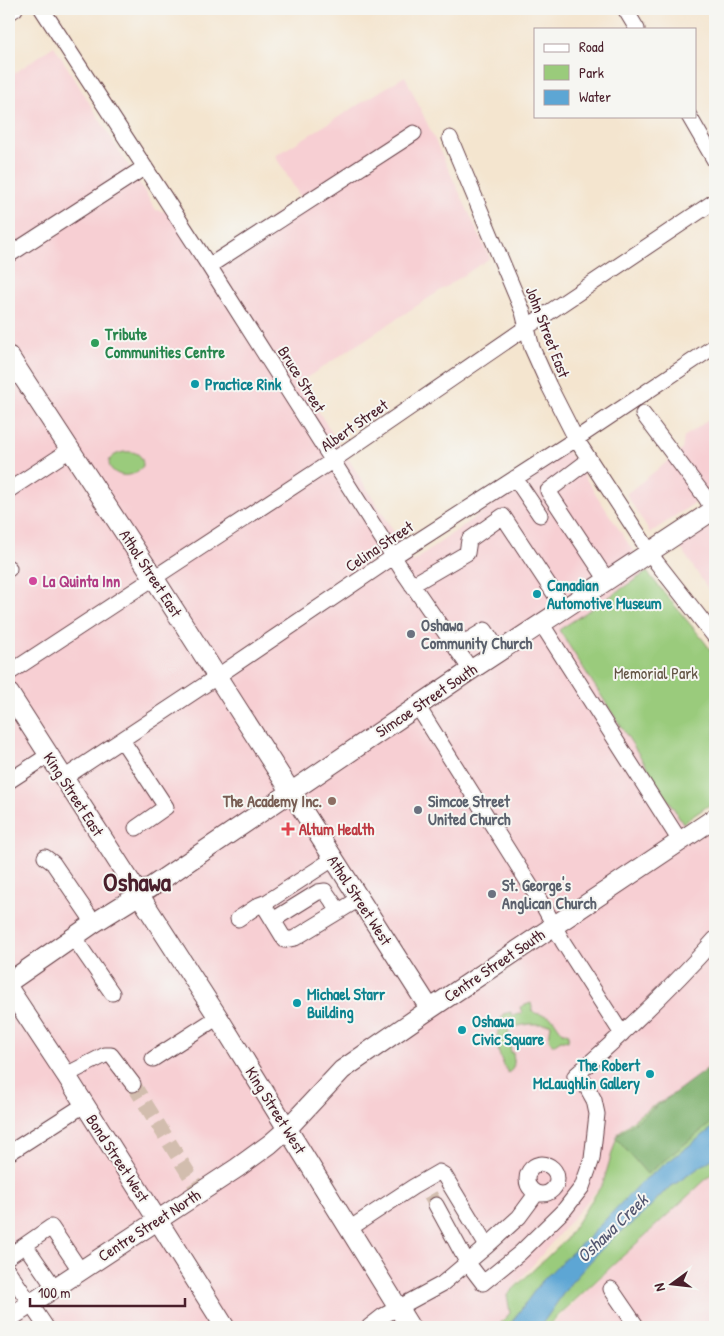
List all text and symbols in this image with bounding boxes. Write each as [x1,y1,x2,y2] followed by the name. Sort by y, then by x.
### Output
[534,28,696,118] legend
[579,36,604,57] text: Road
[579,62,604,83] text: Park
[579,86,611,107] text: Water
[521,283,576,381] street label: John Street East
[104,323,226,363] place label: Tribute Communities Centre
[89,337,101,349] marker: Tribute Communities Centre
[273,342,331,417] street label: Bruce Street
[205,373,282,395] place label: Practice Rink
[189,378,201,390] marker: Practice Rink
[316,393,393,456] street label: Albert Street
[341,515,418,577] street label: Celina Street
[114,525,188,621] street label: Athol Street East
[43,570,120,592] place label: La Quinta Inn
[547,574,662,614] place label: Canadian Automotive Museum
[27,575,39,587] marker: La Quinta Inn
[531,588,543,600] marker: Canadian Automotive Museum
[421,614,532,655] place label: Oshawa Community Church
[405,628,417,640] marker: Oshawa Community Church
[371,658,481,742] street label: Simcoe Street South
[614,662,698,684] park label: Memorial Park
[39,748,110,841] street label: King Street East
[222,790,322,813] place label: The Academy Inc.
[428,790,511,830] place label: Simcoe Street United Church
[326,795,338,807] marker: The Academy Inc.
[412,804,424,816] marker: Simcoe Street United Church
[299,818,374,840] place label: Altum Health
[281,822,295,836] marker: Altum Health
[323,851,398,950] street label: Athol Street West
[103,864,172,899] district label: Oshawa
[502,874,597,915] place label: St. George's Anglican Church
[486,888,498,900] marker: St. George's Anglican Church
[439,923,549,1007] street label: Centre Street South
[307,983,386,1024] place label: Michael Starr Building
[291,997,303,1009] marker: Michael Starr Building
[472,1010,545,1051] place label: Oshawa Civic Square
[456,1024,468,1036] marker: Oshawa Civic Square
[533,1054,640,1095] place label: The Robert McLaughlin Gallery
[240,1062,312,1158] street label: King Street West
[644,1068,656,1080] marker: The Robert McLaughlin Gallery
[81,1110,155,1207] street label: Bond Street West
[93,1183,205,1266] street label: Centre Street North
[571,1187,654,1268] water label: Oshawa Creek
[646,1258,696,1308] north arrow
[30,1276,185,1308] scale bar
[649,1281,669,1294] text: N
[38,1282,71,1303] text: 100 m

